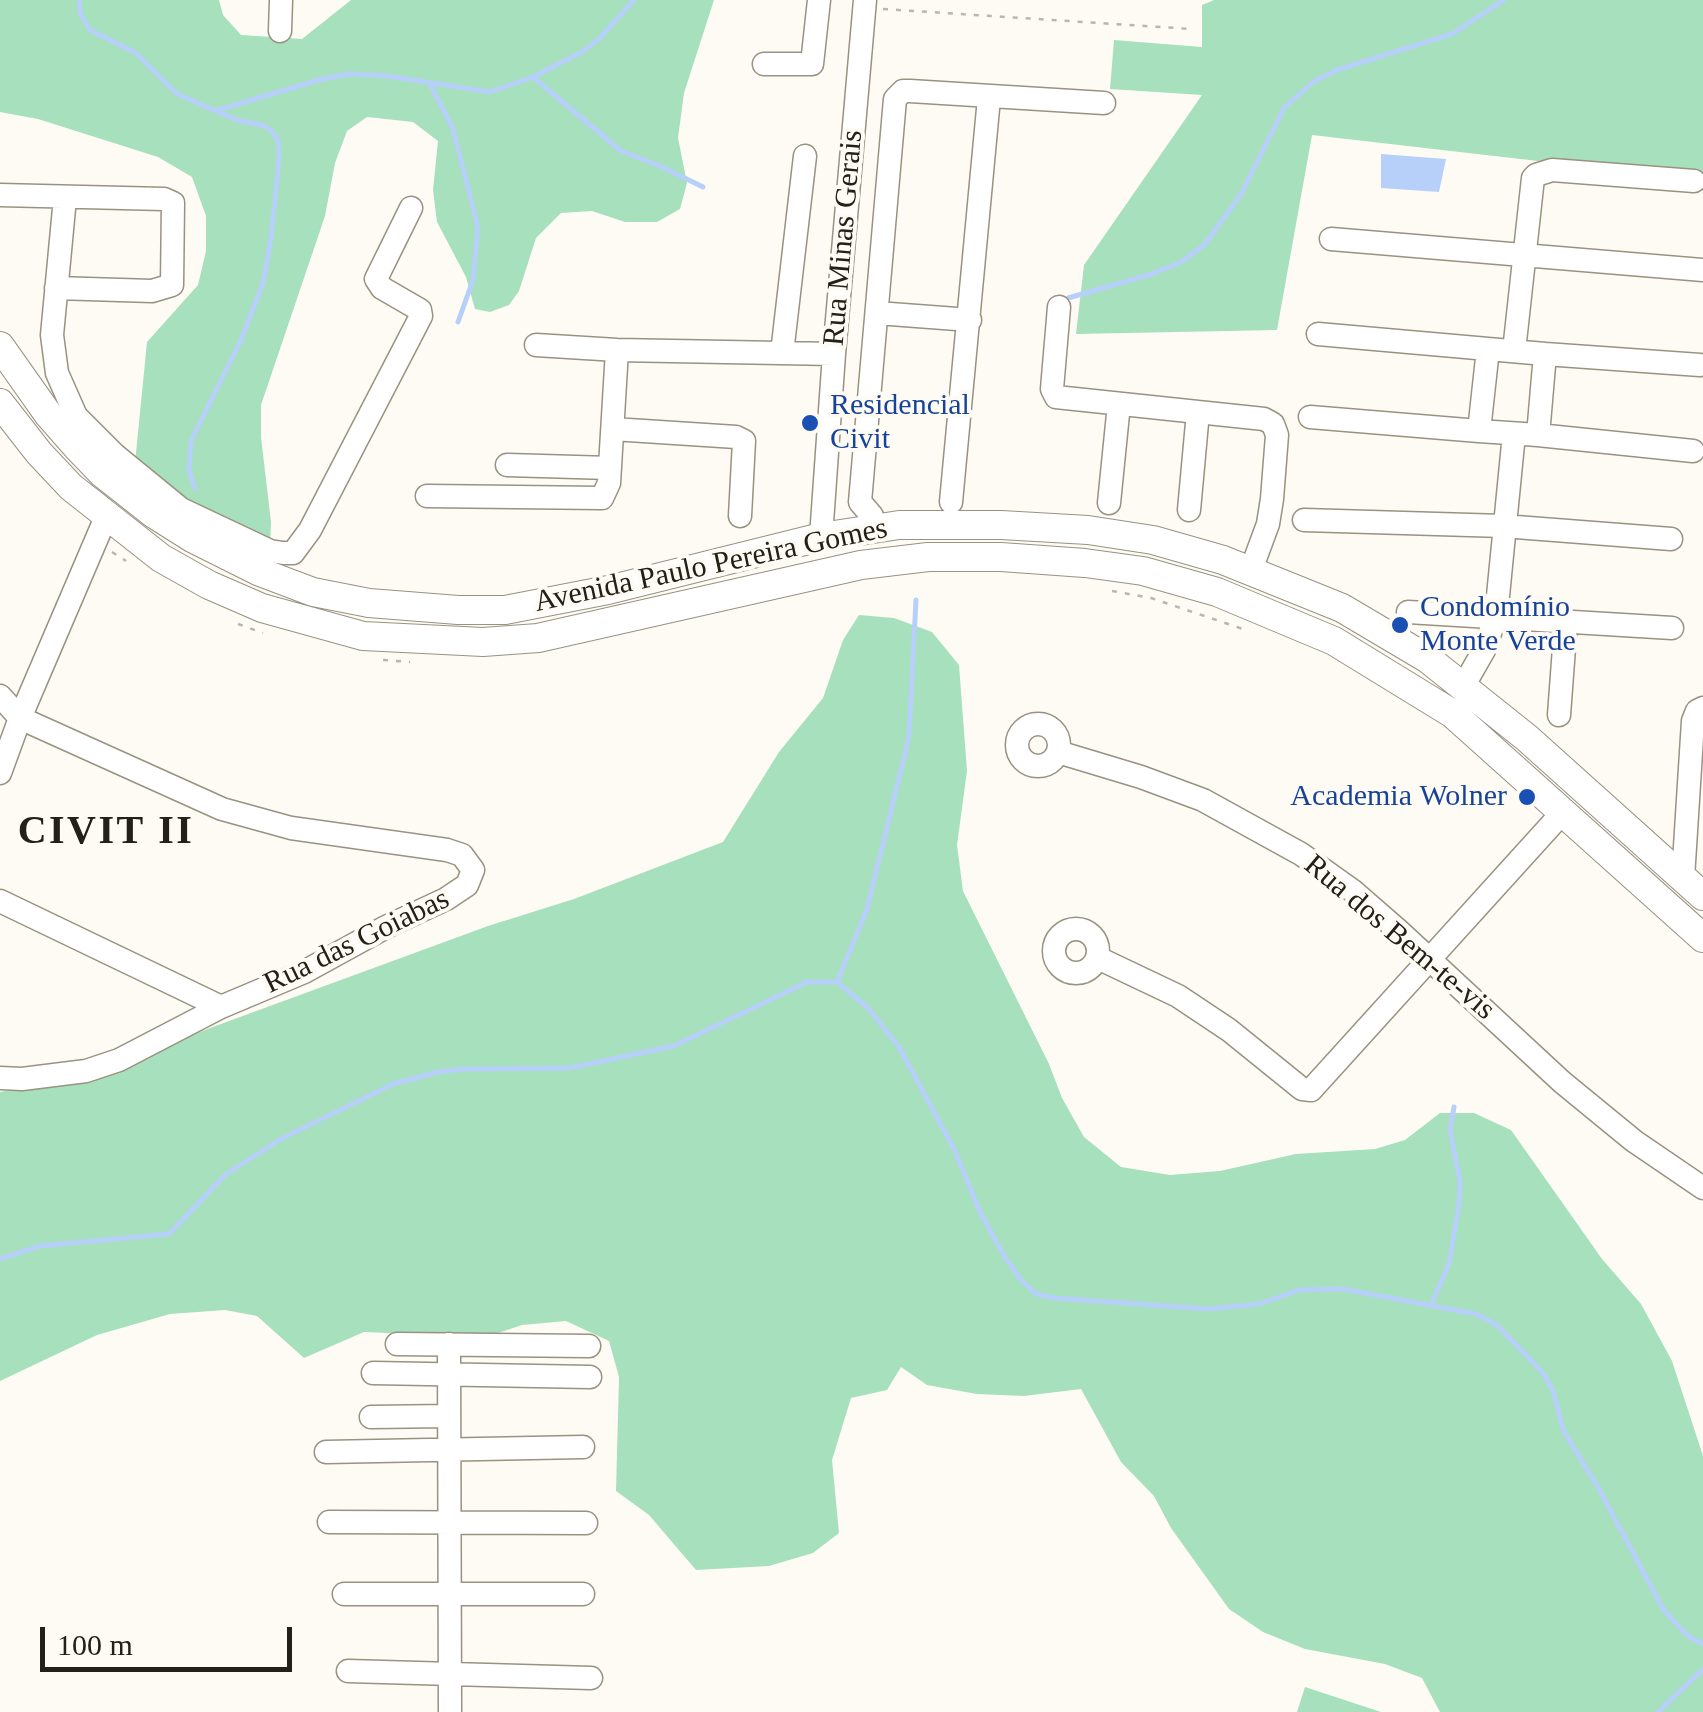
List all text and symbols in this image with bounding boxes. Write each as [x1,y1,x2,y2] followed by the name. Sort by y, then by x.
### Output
[817,129,871,347] street label: Rua Minas Gerais
[830,388,970,458] place label: Residencial Civit
[799,412,821,434] marker: Residencial Civit
[531,511,891,621] street label: Avenida Paulo Pereira Gomes
[1420,590,1576,660] place label: Condomínio Monte Verde
[1389,614,1411,636] marker: Condomínio Monte Verde
[1290,779,1507,815] place label: Academia Wolner
[1516,786,1538,808] marker: Academia Wolner
[18,809,194,857] district label: CIVIT II
[1296,848,1502,1028] street label: Rua dos Bem-te-vis
[259,882,455,1002] street label: Rua das Goiabas
[45,1607,298,1669] scale bar
[57,1628,133,1661] text: 100 m

